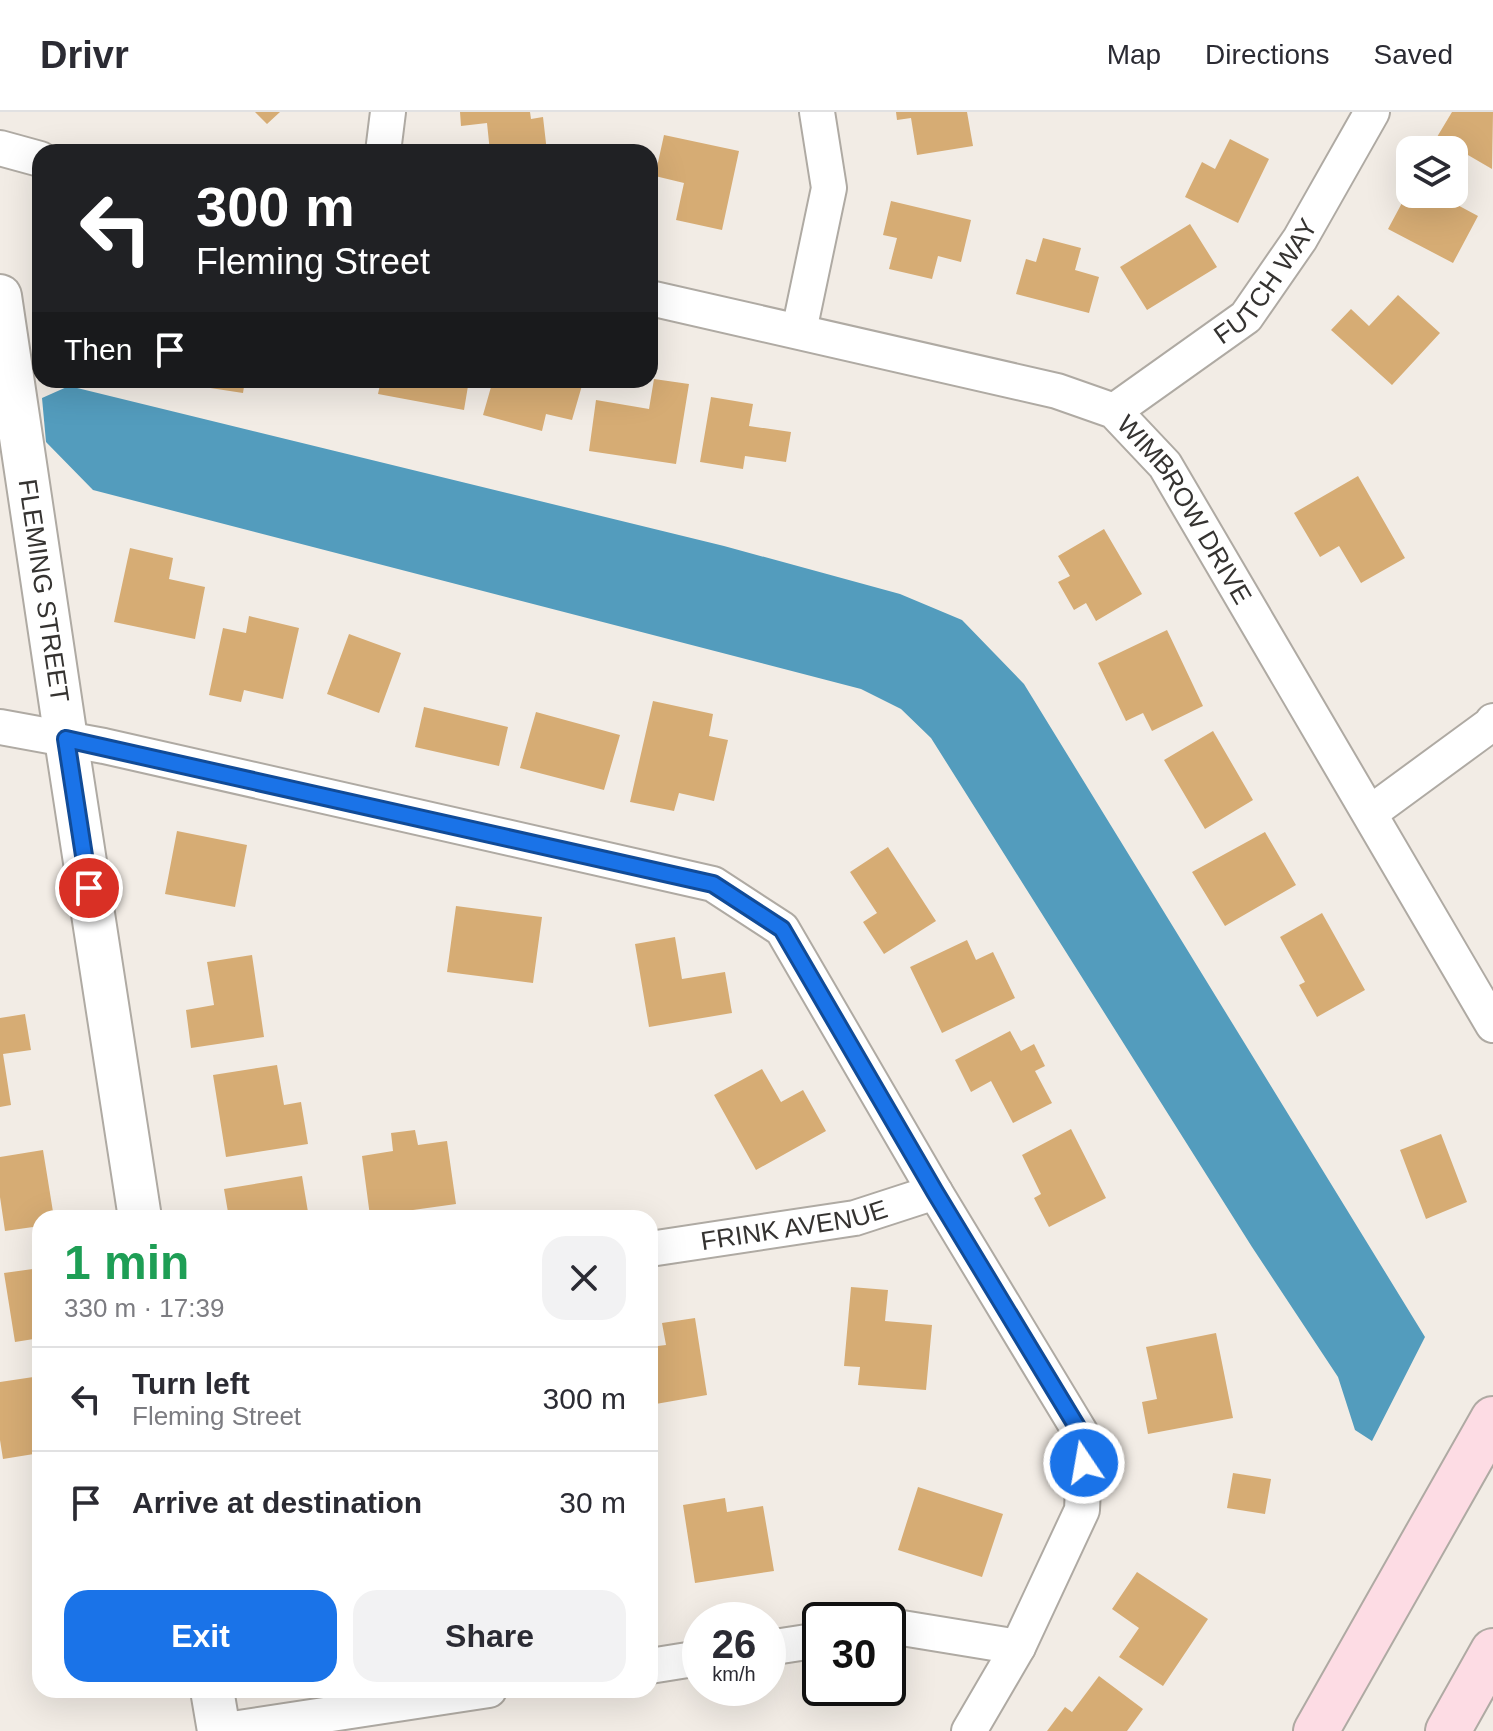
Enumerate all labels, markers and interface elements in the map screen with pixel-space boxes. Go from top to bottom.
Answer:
text: Drivr [40,34,129,76]
text: Map [1107,39,1161,70]
text: Directions [1205,39,1330,70]
text: Saved [1374,39,1453,70]
map controls [1396,136,1468,208]
button: layers [1396,136,1468,208]
text: 300 m [196,175,355,238]
icon: left [64,176,168,280]
street label: FUTCH WAY [1208,213,1323,350]
text: Fleming Street [196,241,430,282]
icon: arrive [148,328,192,372]
text: Then [64,333,132,366]
street label: WIMBROW DRIVE [1111,409,1258,609]
street label: FLEMING STREET [12,477,75,705]
pin [55,854,123,922]
icon: arrive [67,866,111,910]
street label: FRINK AVENUE [699,1194,891,1256]
text: 1 min [64,1236,189,1289]
button: close [542,1236,626,1320]
text: 330 m · 17:39 [64,1293,224,1323]
text: Turn left [132,1367,250,1400]
icon: left [64,1377,108,1421]
text: 300 m [543,1382,626,1415]
text: Fleming Street [132,1401,301,1431]
position arrow [1042,1421,1126,1505]
icon: arrive [64,1481,108,1525]
text: Arrive at destination [132,1486,422,1519]
text: 30 m [559,1486,626,1519]
button: Exit [64,1590,337,1682]
button: Share [353,1590,626,1682]
speed limit sign: 30 [802,1602,906,1706]
text: 26 [712,1622,756,1666]
text: km/h [712,1663,756,1685]

